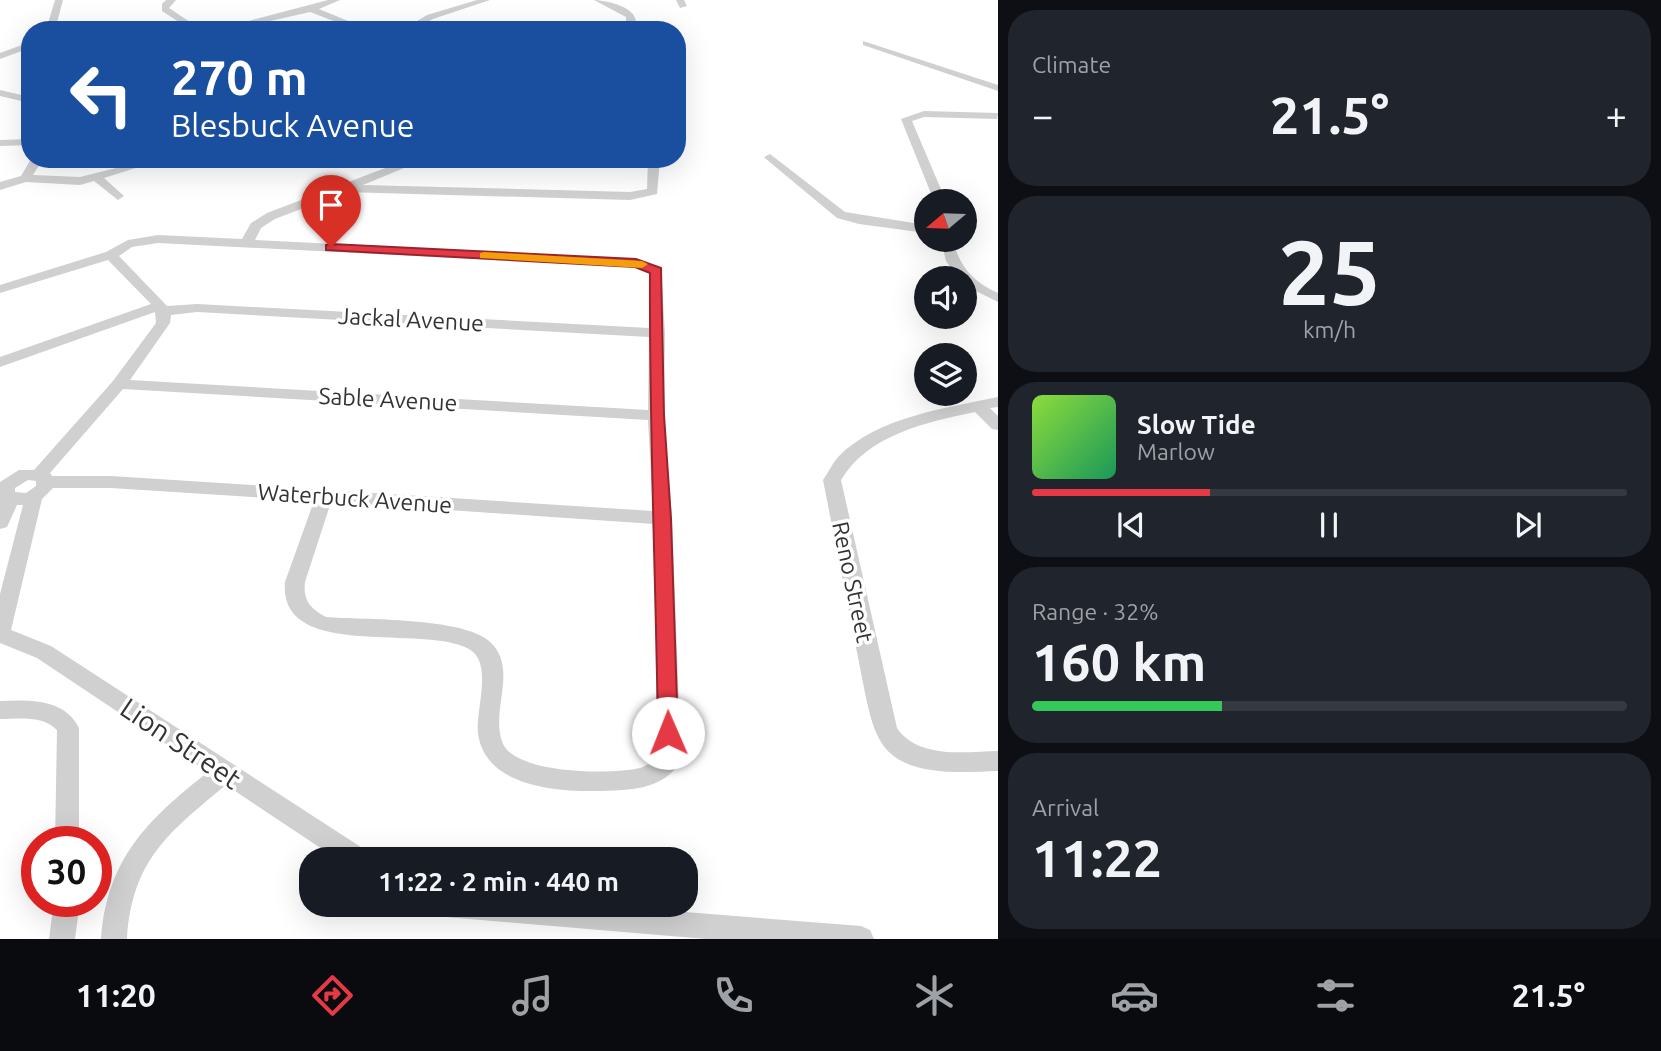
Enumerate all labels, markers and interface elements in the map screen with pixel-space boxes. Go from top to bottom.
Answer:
icon: left [56,49,147,140]
text: 270 m [171,49,308,104]
text: Climate [1032,52,1111,77]
text: 21.5° [1270,86,1389,144]
text: − [1032,94,1053,136]
text: + [1606,94,1627,136]
text: Blesbuck Avenue [171,107,414,143]
pin [301,175,361,247]
icon: arrive [312,186,350,224]
north arrow [914,189,976,252]
map controls [914,189,977,406]
text: 25 [1278,220,1381,322]
button: sound [914,266,977,329]
street label: Jackal Avenue [337,303,485,335]
text: km/h [1303,317,1356,342]
button: layers [914,343,977,406]
street label: Sable Avenue [318,383,458,415]
text: Slow Tide [1137,410,1256,439]
text: Marlow [1137,439,1215,464]
street label: Waterbuck Avenue [257,479,453,517]
icon: previous [1112,506,1150,544]
icon: pause [1310,506,1348,544]
icon: next [1509,506,1547,544]
street label: Reno Street [828,519,878,645]
text: Range · 32% [1032,599,1159,624]
text: 160 km [1032,633,1206,691]
street label: Lion Street [115,692,247,794]
position arrow [631,696,705,770]
text: Arrival [1032,795,1099,820]
speed limit sign: 30 [21,826,112,917]
text: 11:22 [1032,829,1162,887]
text: 11:22 · 2 min · 440 m [378,867,619,896]
icon: directions [308,971,357,1020]
icon: music [508,971,557,1020]
icon: phone [709,971,758,1020]
icon: climate [910,971,959,1020]
icon: car [1110,971,1159,1020]
icon: filters [1311,971,1360,1020]
text: 11:20 [76,977,156,1013]
text: 21.5° [1512,977,1585,1013]

